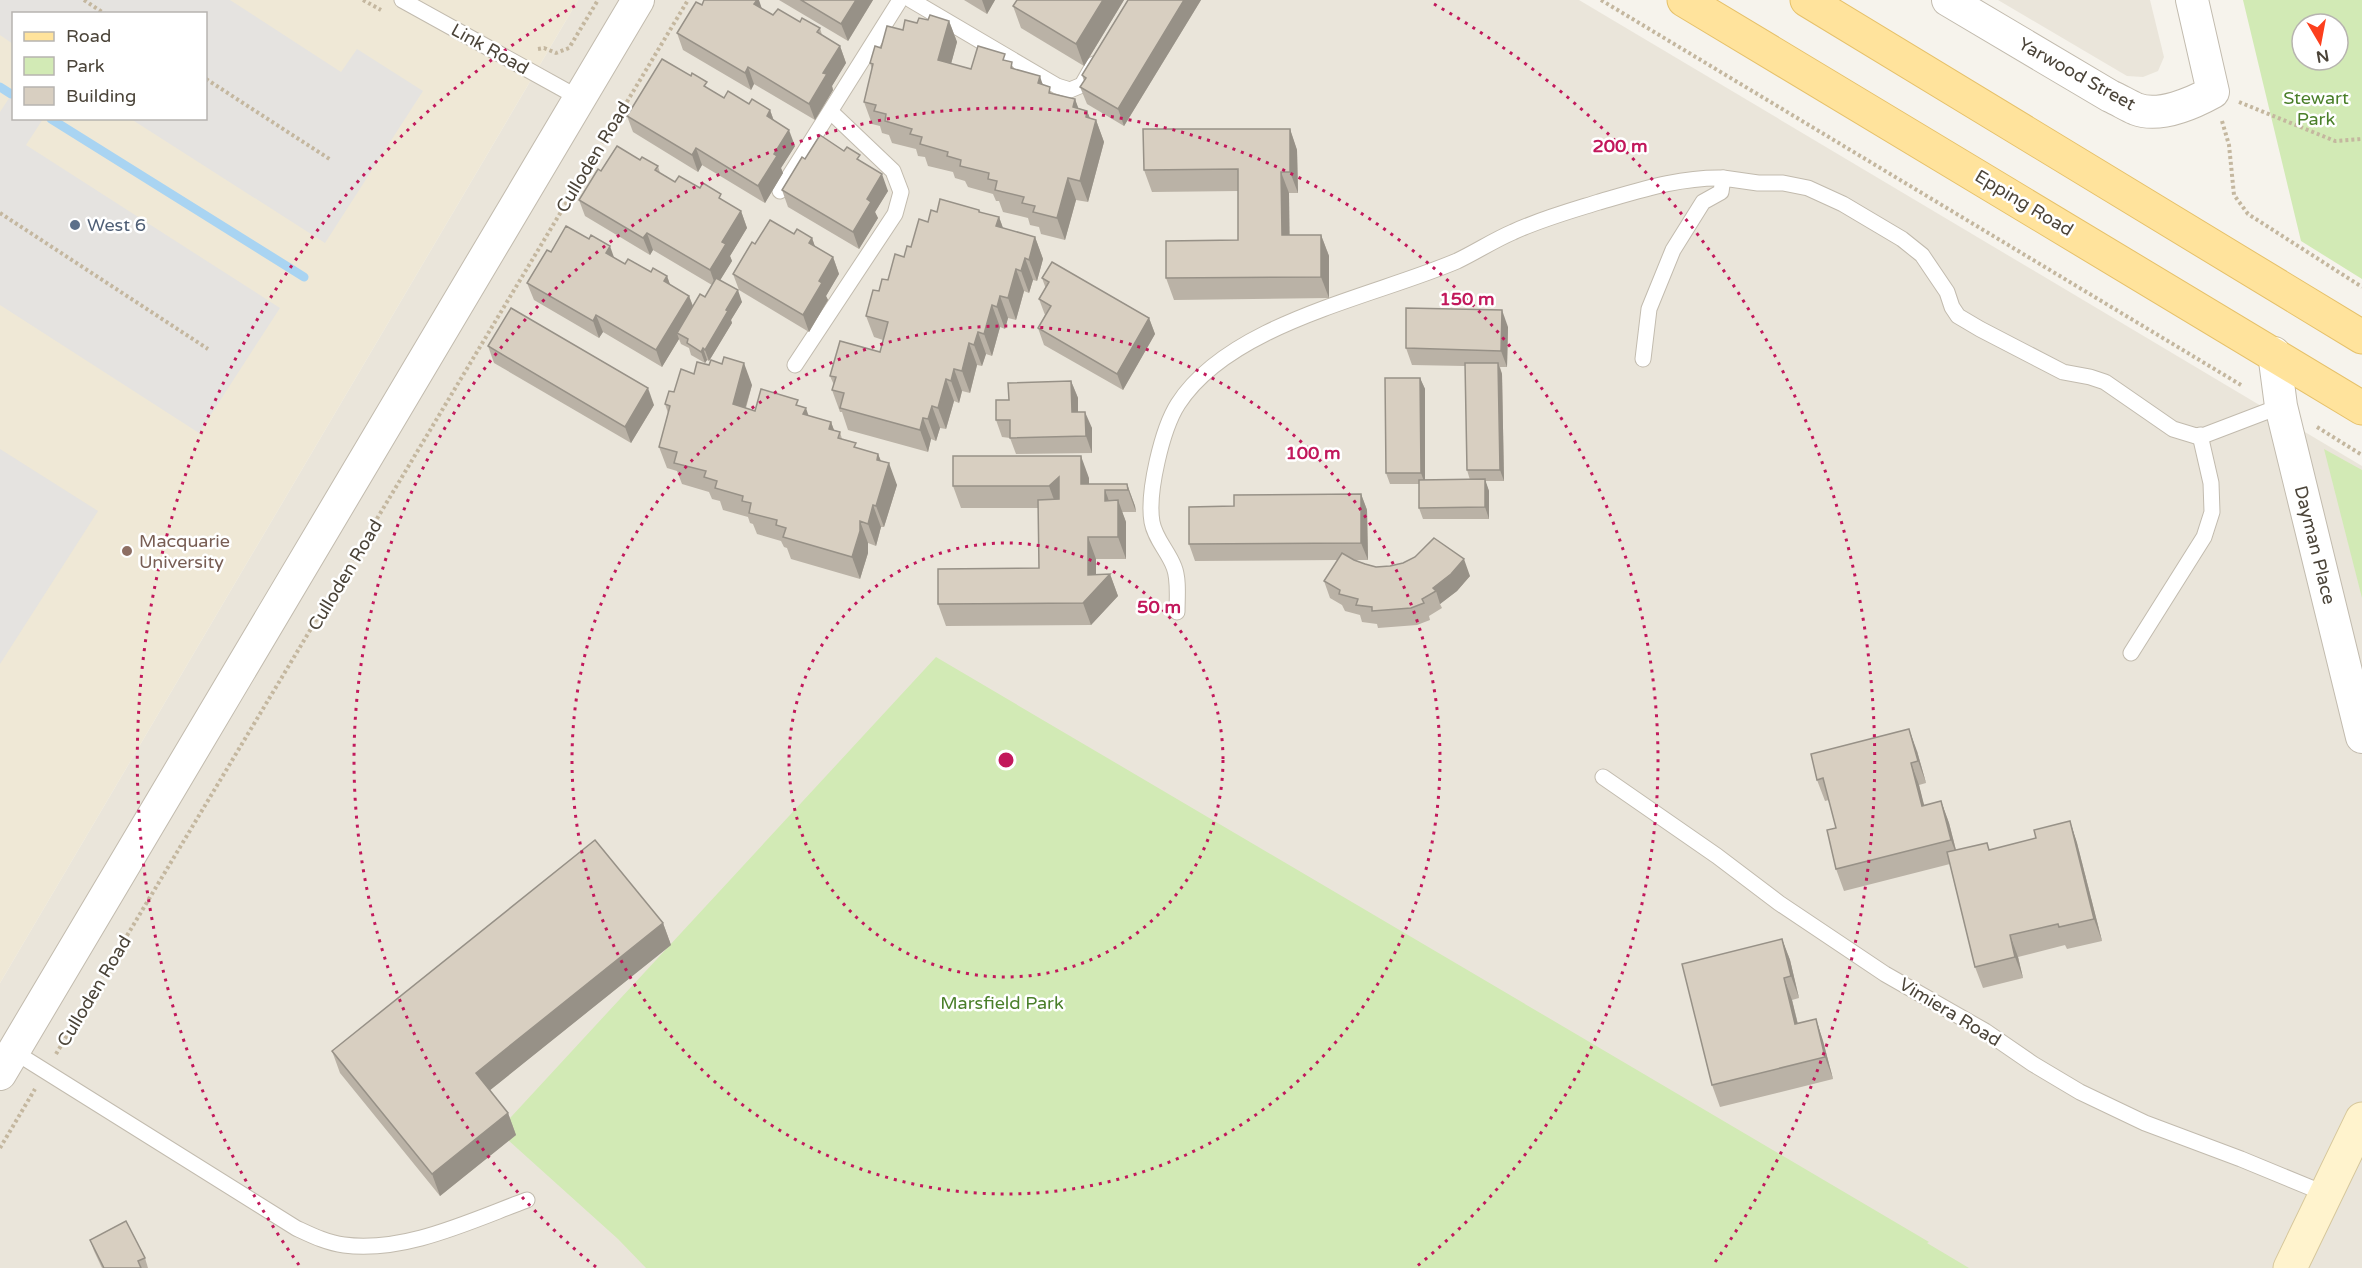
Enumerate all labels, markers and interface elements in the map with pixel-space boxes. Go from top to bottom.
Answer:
legend [12,12,207,120]
north arrow [2290,12,2350,72]
street label: Link Road [447,19,533,79]
text: Road [66,25,111,47]
street label: Yarwood Street [2015,33,2140,115]
text: N [2314,45,2330,67]
text: Park [66,55,105,77]
text: Building [66,85,136,107]
park label: Stewart Park [2283,87,2349,130]
street label: Culloden Road [551,98,635,216]
text: 200 m [1592,135,1648,157]
street label: Epping Road [1971,165,2077,241]
place label: West 6 [87,214,146,236]
marker: West 6 [68,218,82,232]
text: 150 m [1439,288,1495,310]
text: 100 m [1285,442,1341,464]
street label: Dayman Place [2290,483,2340,607]
street label: Culloden Road [303,516,387,634]
place label: Macquarie University [139,530,230,573]
marker: Macquarie University [120,544,134,558]
text: 50 m [1137,596,1181,618]
centre of rings [996,750,1016,770]
street label: Culloden Road [52,932,136,1050]
street label: Vimiera Road [1895,973,2005,1051]
park label: Marsfield Park [940,992,1064,1014]

